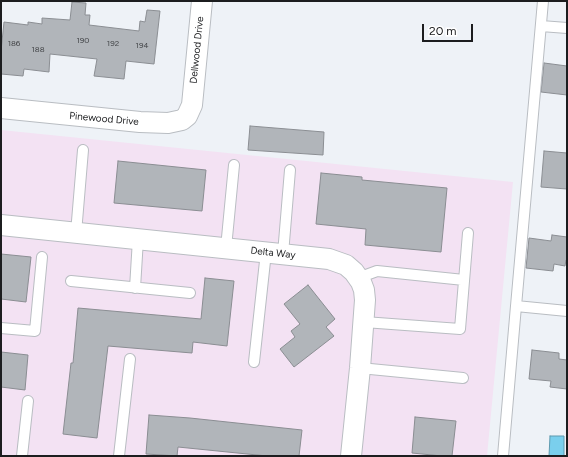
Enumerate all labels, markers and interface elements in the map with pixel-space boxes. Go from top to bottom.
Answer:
street label: Dellwood Drive [188,16,206,84]
scale bar [424,16,475,42]
text: 20 m [429,24,457,38]
house number: 190 [77,36,89,46]
house number: 186 [8,39,20,49]
house number: 192 [107,39,119,49]
house number: 194 [136,41,148,51]
house number: 188 [31,45,45,55]
street label: Pinewood Drive [69,110,139,128]
street label: Delta Way [250,245,296,261]

